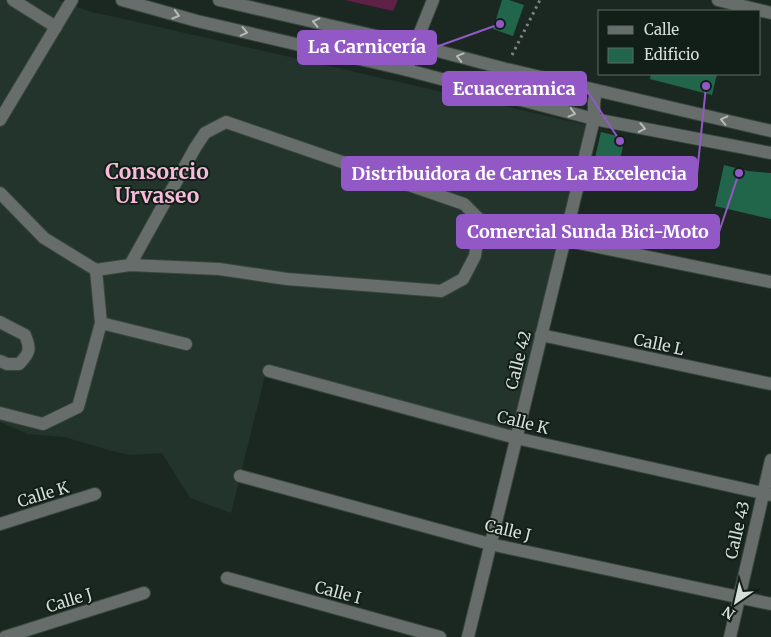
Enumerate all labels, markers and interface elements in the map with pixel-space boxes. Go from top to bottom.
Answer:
one-way arrow [172,10,180,20]
legend [598,10,761,75]
one-way arrow [312,17,321,28]
text: Calle [644,20,679,39]
one-way arrow [240,26,249,37]
callout: La Carnicería [298,31,436,64]
text: La Carnicería [308,35,426,58]
text: Edificio [644,45,700,64]
one-way arrow [457,52,465,62]
callout: Ecuaceramica [443,72,586,105]
text: Ecuaceramica [453,77,575,100]
one-way arrow [568,107,577,118]
one-way arrow [719,115,728,126]
one-way arrow [637,122,646,133]
callout: Distribuidora de Carnes La Excelencia [342,157,697,190]
district label: Consorcio Urvaseo [105,158,209,209]
text: Distribuidora de Carnes La Excelencia [351,162,687,185]
callout: Comercial Sunda Bici-Moto [457,215,719,248]
text: Comercial Sunda Bici-Moto [467,220,709,243]
street label: Calle 42 [501,329,535,391]
street label: Calle L [632,329,686,359]
street label: Calle K [495,406,552,438]
street label: Calle K [15,477,72,511]
street label: Calle 43 [721,499,753,561]
street label: Calle J [483,515,533,545]
street label: Calle I [313,576,363,608]
north arrow [711,577,761,627]
street label: Calle J [43,584,95,616]
text: N [719,602,738,623]

